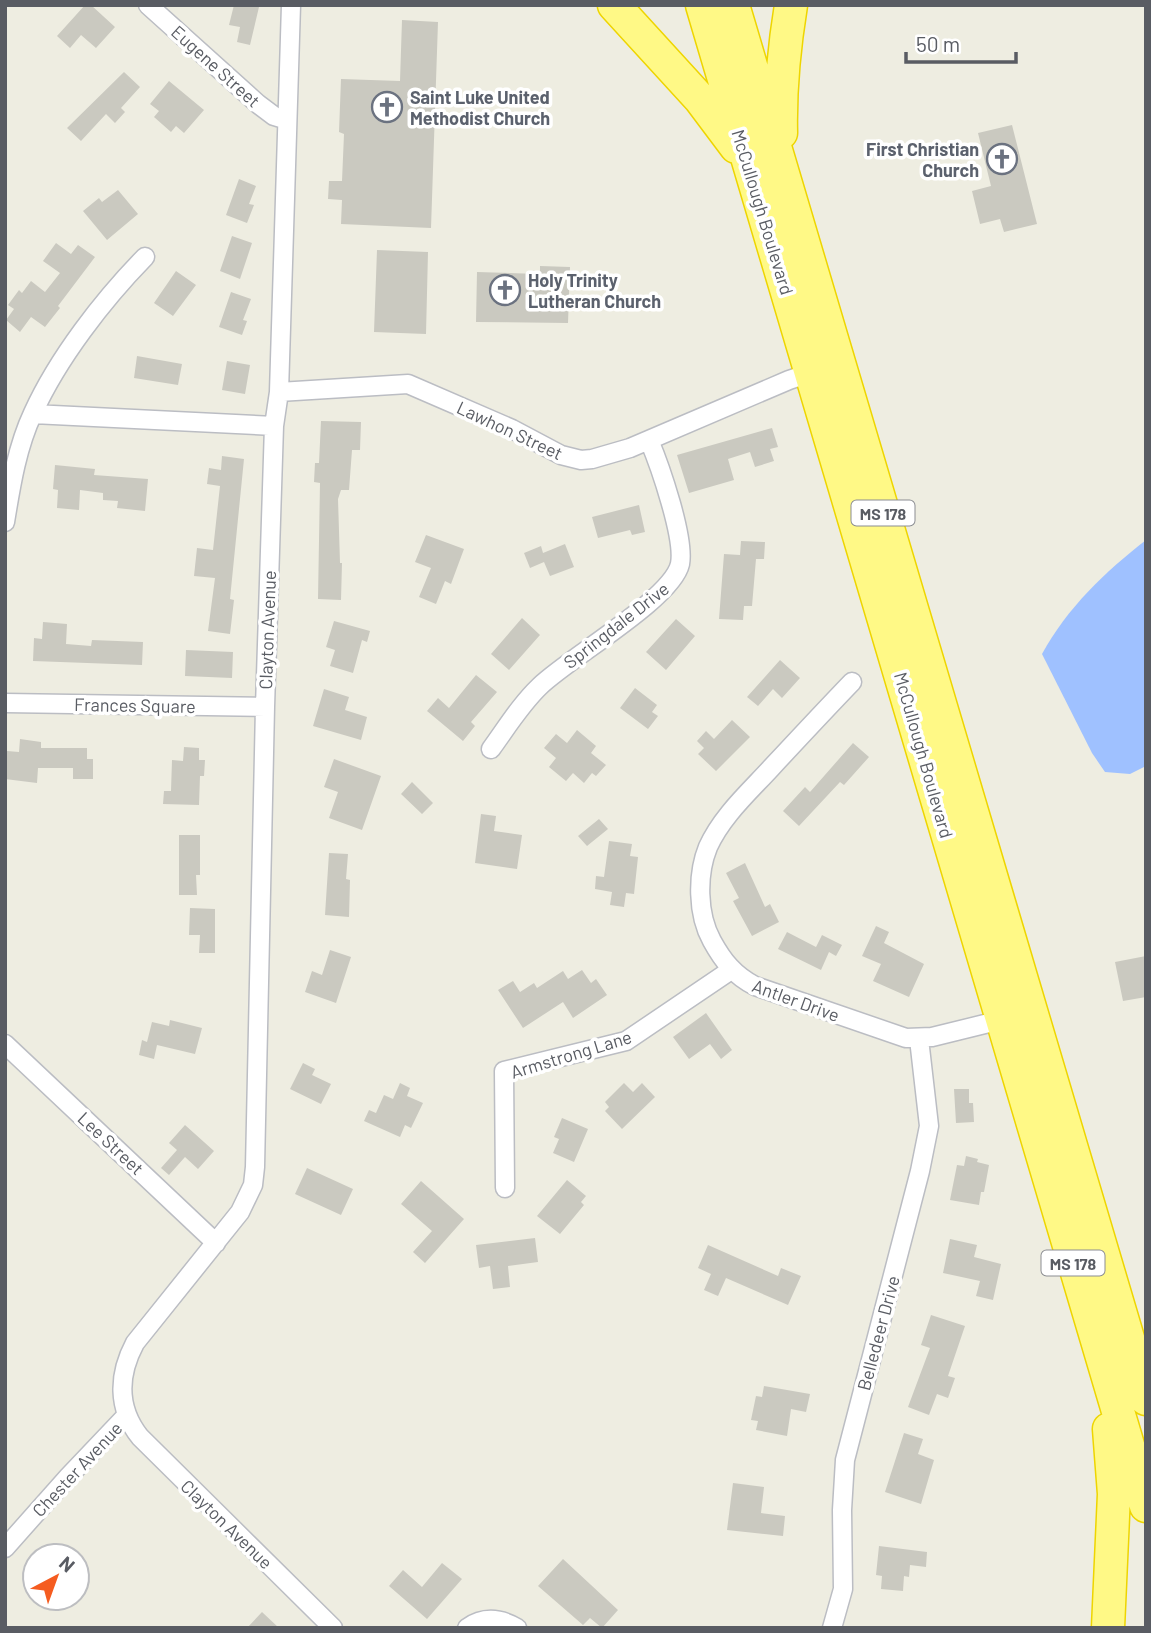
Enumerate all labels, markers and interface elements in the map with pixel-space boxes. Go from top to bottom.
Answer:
street label: Eugene Street [167,20,265,112]
scale bar [906,21,1016,65]
text: 50 m [916,31,960,56]
place label: Saint Luke United Methodist Church [410,86,550,129]
church icon: Saint Luke United Methodist Church [370,90,404,124]
street label: McCullough Boulevard [727,127,799,297]
place label: First Christian Church [866,138,979,181]
church icon: First Christian Church [985,142,1019,176]
place label: Holy Trinity Lutheran Church [528,269,661,312]
church icon: Holy Trinity Lutheran Church [488,273,522,307]
street label: Lawhon Street [454,396,566,464]
road number: MS 178 [852,500,914,526]
street label: Clayton Avenue [254,570,280,690]
street label: Springdale Drive [559,577,673,673]
street label: McCullough Boulevard [890,670,958,840]
street label: Frances Square [74,693,196,717]
street label: Antler Drive [749,974,843,1026]
street label: Armstrong Lane [508,1025,634,1083]
street label: Lee Street [73,1107,149,1179]
road number: MS 178 [1042,1250,1104,1275]
street label: Belledeer Drive [852,1273,904,1393]
street label: Chester Avenue [27,1417,127,1521]
street label: Clayton Avenue [177,1475,277,1573]
north arrow [21,1542,91,1612]
text: N [55,1551,80,1577]

